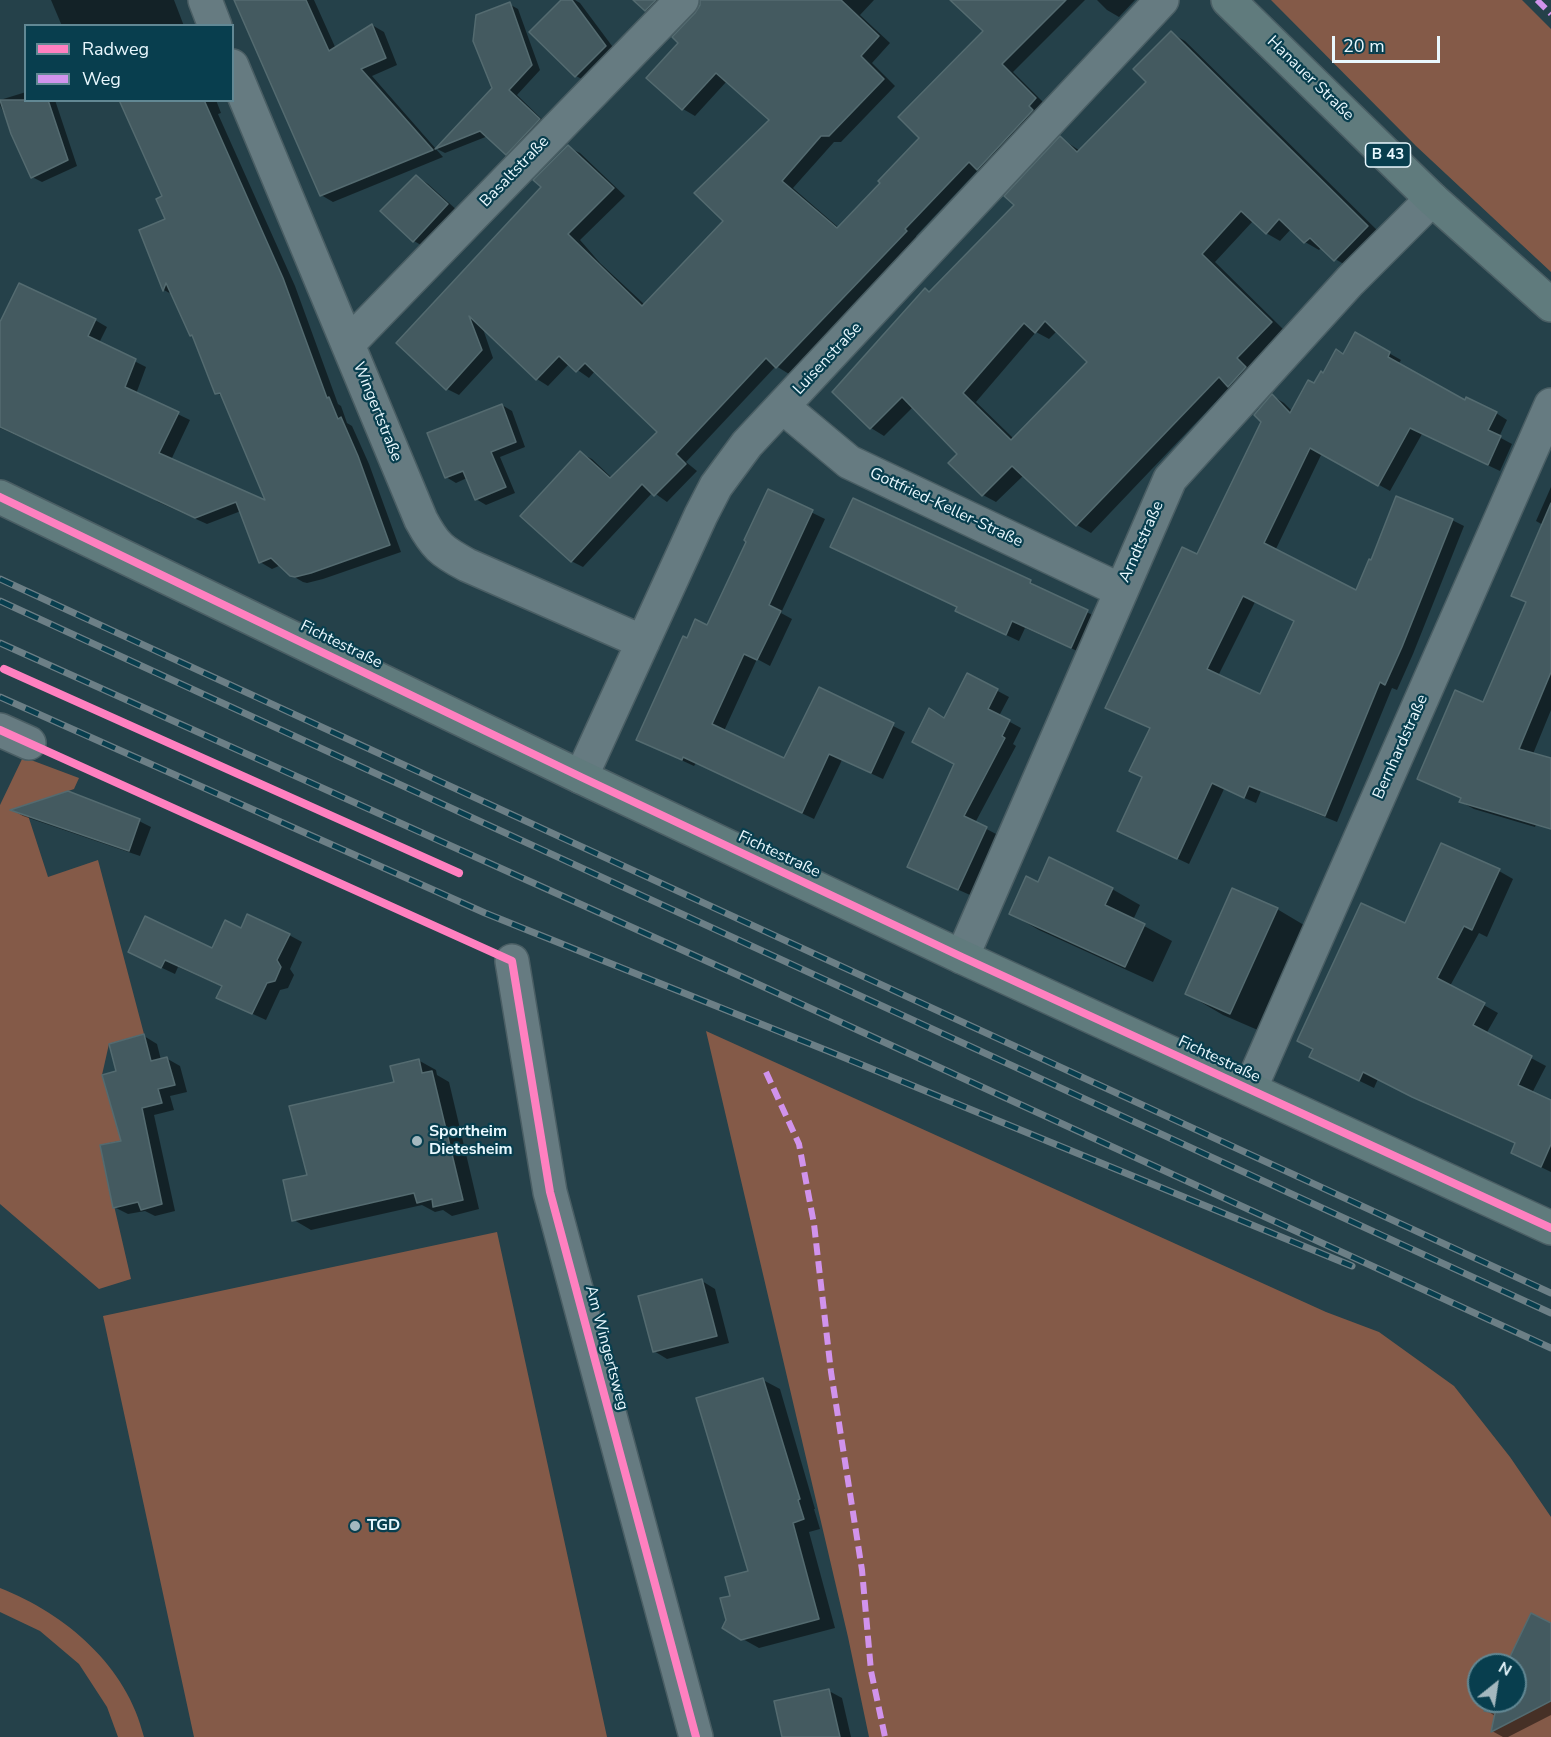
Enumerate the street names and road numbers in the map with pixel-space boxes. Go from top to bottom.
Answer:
street label: Hanauer Straße [1263,33,1357,125]
street label: Basaltstraße [476,132,554,212]
road number: B 43 [1366,143,1410,167]
street label: Luisenstraße [790,319,866,399]
street label: Wingertstraße [348,359,406,465]
street label: Gottfried-Keller-Straße [866,464,1026,552]
street label: Arndtstraße [1116,498,1168,586]
street label: Fichtestraße [297,617,385,673]
street label: Bernhardstraße [1369,692,1433,802]
street label: Fichtestraße [735,828,823,882]
street label: Fichtestraße [1175,1033,1263,1087]
street label: Am Wingertsweg [580,1284,632,1412]

